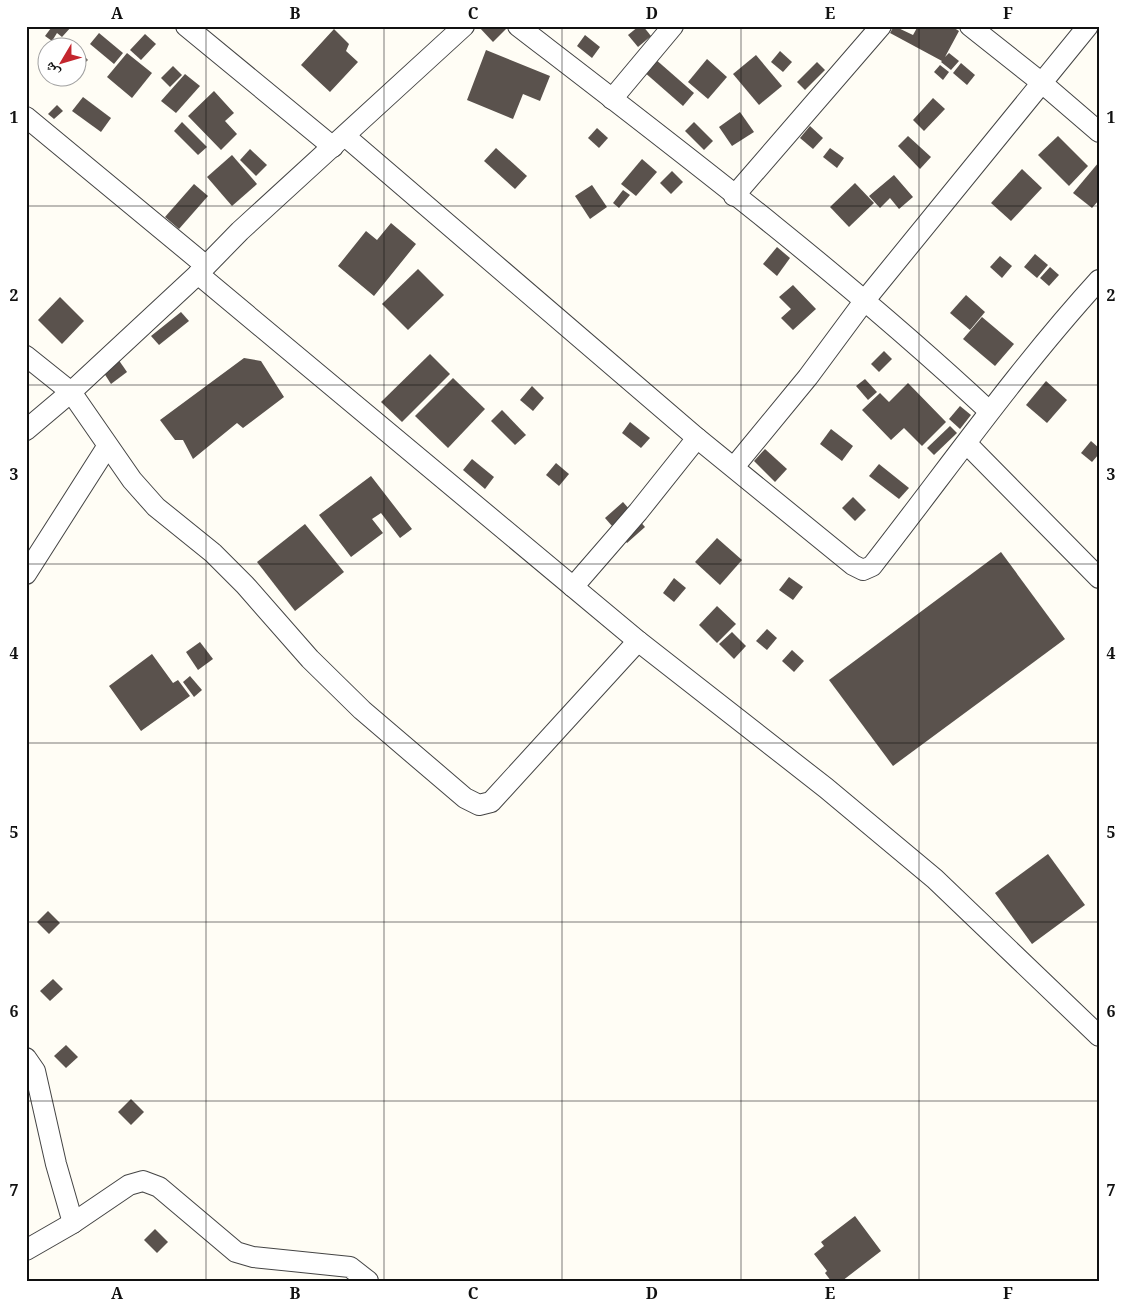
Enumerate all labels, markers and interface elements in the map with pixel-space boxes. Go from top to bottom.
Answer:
text: A [111,2,124,29]
text: B [289,2,301,29]
text: C [468,2,479,29]
text: D [646,2,658,29]
text: E [825,2,835,29]
text: F [1003,2,1013,29]
north arrow [38,38,88,88]
text: ش [39,55,67,82]
text: 1 [10,106,19,133]
text: 1 [1107,106,1116,133]
text: 2 [10,284,19,311]
text: 2 [1107,284,1116,311]
text: 3 [10,463,19,490]
text: 3 [1107,463,1116,490]
text: 4 [10,642,19,669]
text: 4 [1107,642,1116,669]
text: 5 [10,821,19,848]
text: 5 [1107,821,1116,848]
text: 6 [10,1000,19,1027]
text: 6 [1107,1000,1116,1027]
text: 7 [10,1179,19,1206]
text: 7 [1107,1179,1116,1206]
text: A [111,1282,124,1307]
text: B [289,1282,301,1307]
text: C [468,1282,479,1307]
text: D [646,1282,658,1307]
text: E [825,1282,835,1307]
text: F [1003,1282,1013,1307]

